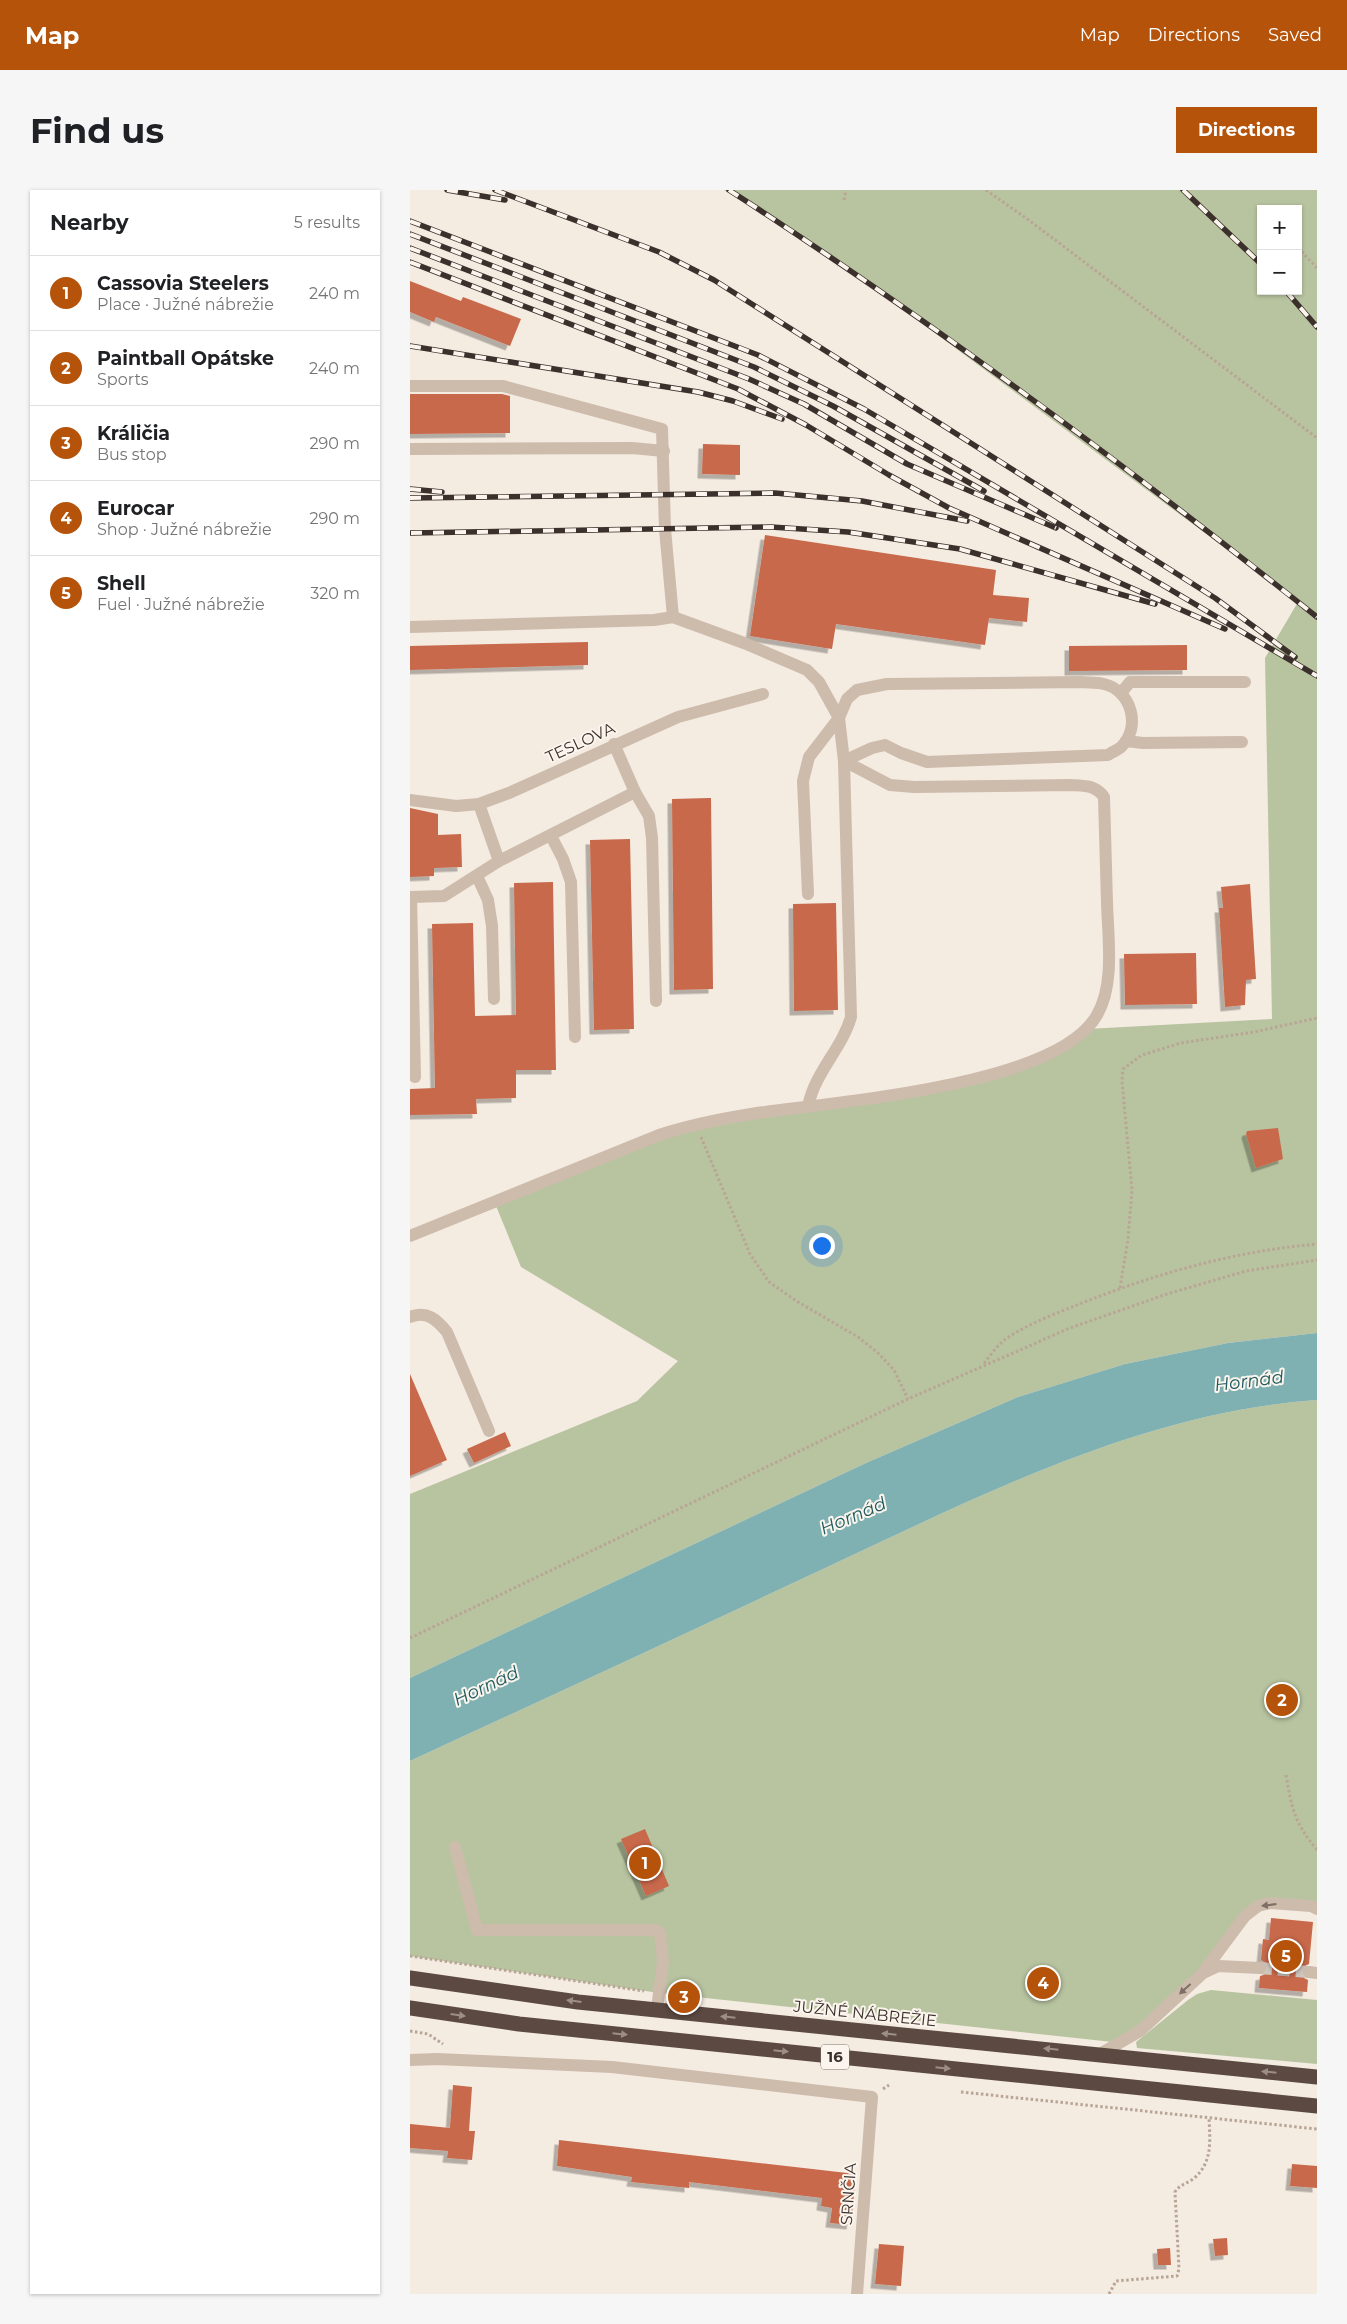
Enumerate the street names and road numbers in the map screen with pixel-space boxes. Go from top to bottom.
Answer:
street label: TESLOVA [543,718,618,767]
street label: JUŽNÉ NÁBREŽIE [791,1996,937,2030]
road number: 16 [821,2044,849,2070]
street label: SRNČIA [837,2162,860,2226]

